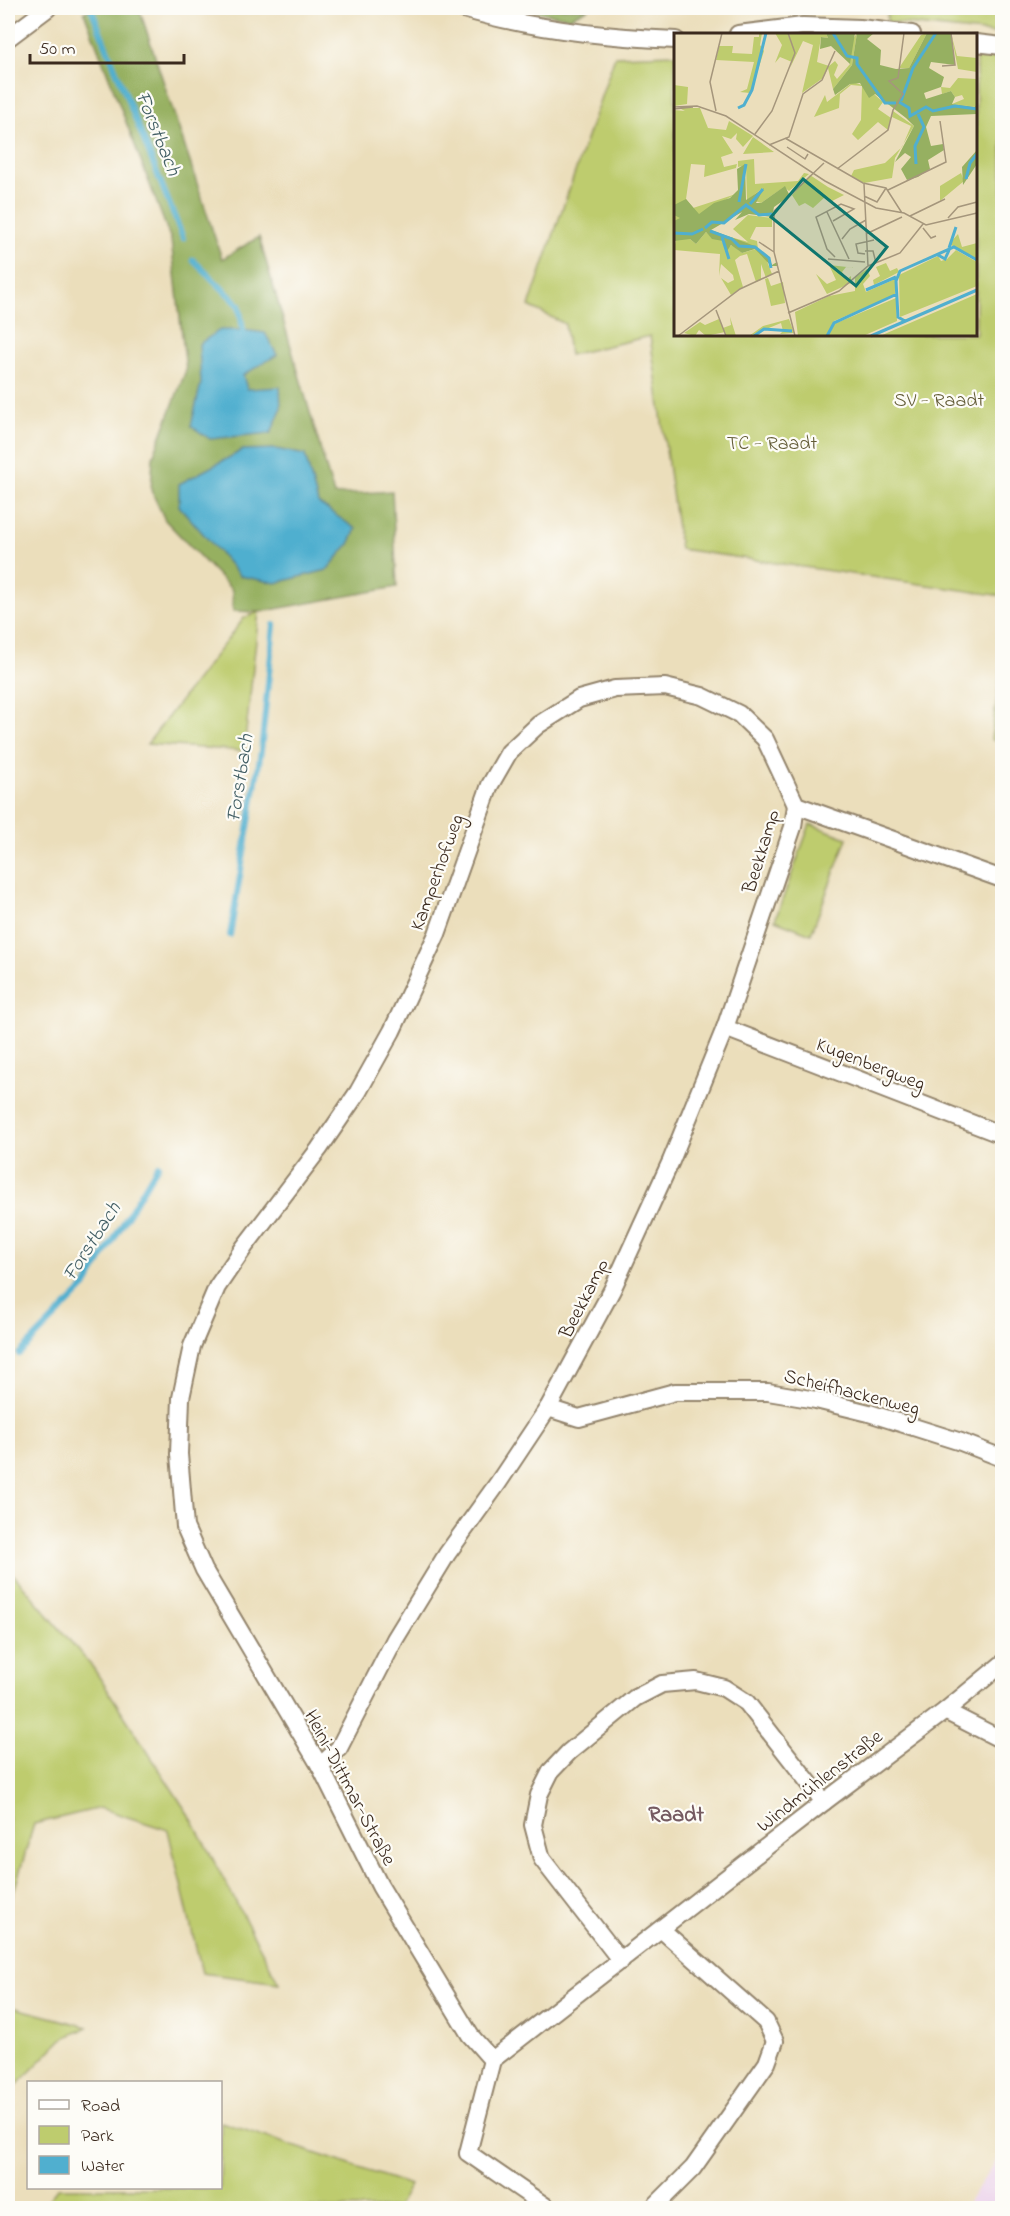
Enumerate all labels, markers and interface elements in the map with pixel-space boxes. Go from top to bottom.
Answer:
scale bar [30,27,184,65]
inset map [674,33,977,336]
text: 50 m [39,37,76,63]
water label: Forstbach [127,87,188,181]
park label: SV - Raadt [894,387,984,416]
park label: TC - Raadt [727,430,818,459]
water label: Forstbach [219,731,263,824]
street label: Beekkamp [736,806,789,898]
street label: Kamperhofweg [404,810,474,936]
street label: Kugenbergweg [811,1031,929,1100]
water label: Forstbach [56,1196,130,1287]
street label: Beekkamp [552,1254,618,1345]
street label: Scheifhackenweg [780,1363,922,1425]
street label: Heini-Dittmar-Straße [295,1705,402,1871]
street label: Windmühlenstraße [751,1723,890,1841]
district label: Raadt [648,1800,704,1832]
legend [27,2081,222,2189]
text: Road [81,2094,120,2120]
text: Park [81,2124,114,2150]
text: Water [81,2154,125,2180]

